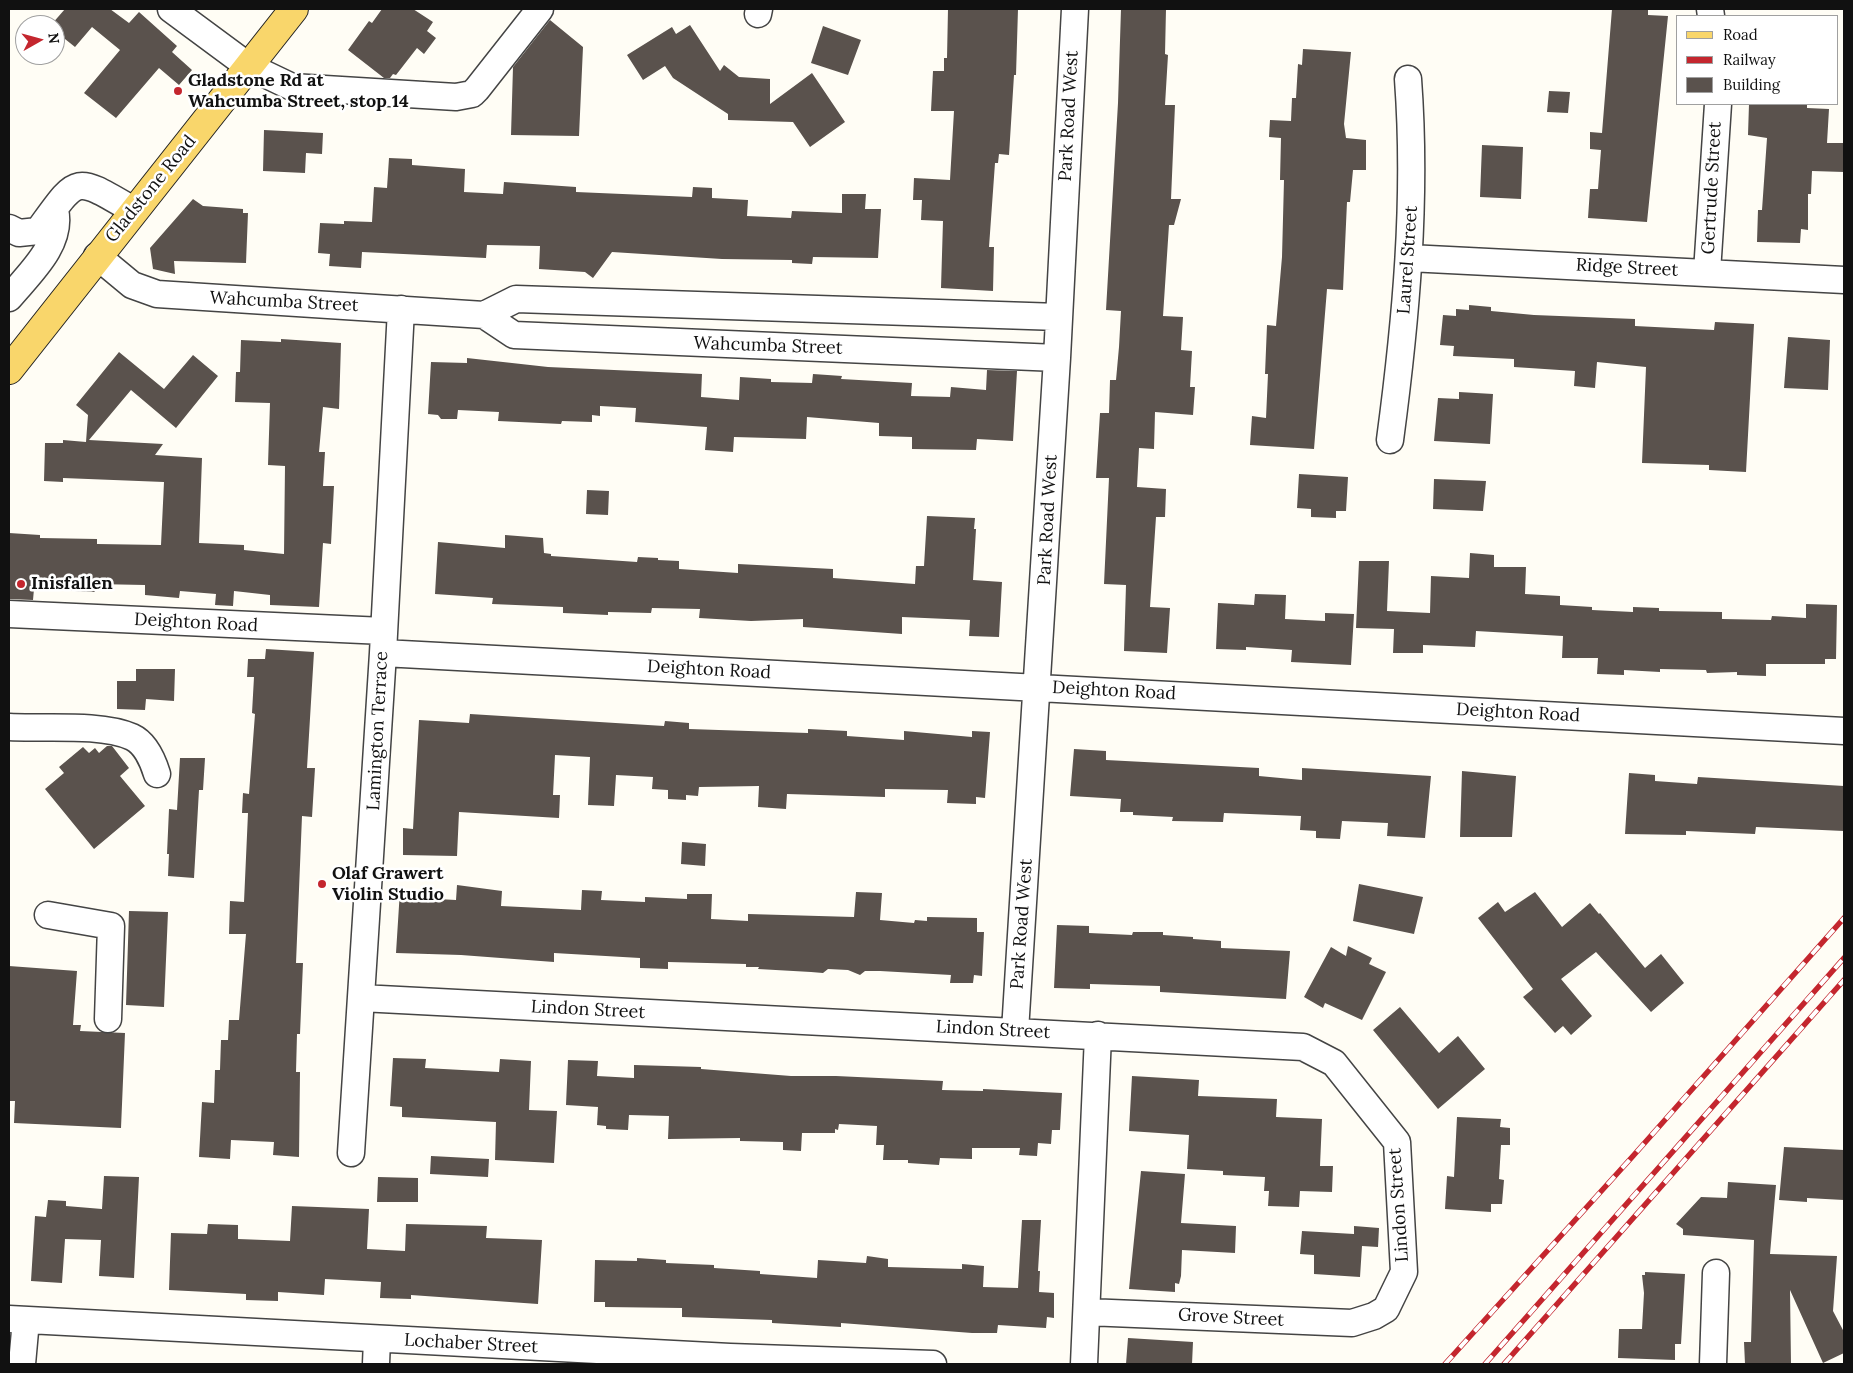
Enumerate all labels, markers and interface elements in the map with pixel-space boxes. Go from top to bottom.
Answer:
north arrow [15,15,65,65]
legend [1676,15,1838,105]
text: Road [1723,25,1758,44]
text: N [44,32,63,45]
street label: Park Road West [1055,50,1083,182]
text: Railway [1723,50,1776,69]
place label: Gladstone Rd at Wahcumba Street, stop 14 [188,70,409,112]
text: Building [1723,75,1780,94]
marker: Gladstone Rd at Wahcumba Street, stop 14 [172,85,184,97]
street label: Gertrude Street [1698,121,1726,255]
street label: Gladstone Road [101,131,201,247]
street label: Laurel Street [1393,205,1423,315]
street label: Ridge Street [1575,255,1679,281]
street label: Wahcumba Street [209,287,359,317]
street label: Wahcumba Street [693,333,843,359]
street label: Park Road West [1034,454,1062,586]
place label: Inisfallen [31,573,113,595]
marker: Inisfallen [15,578,27,590]
street label: Deighton Road [133,609,259,637]
street label: Lamington Terrace [363,651,393,811]
street label: Deighton Road [646,656,772,684]
street label: Deighton Road [1051,677,1177,705]
street label: Deighton Road [1455,699,1581,727]
street label: Park Road West [1007,858,1037,990]
place label: Olaf Grawert Violin Studio [332,863,444,906]
marker: Olaf Grawert Violin Studio [316,878,328,890]
street label: Lindon Street [530,996,646,1024]
street label: Lindon Street [935,1016,1051,1044]
street label: Lindon Street [1384,1147,1414,1263]
street label: Grove Street [1177,1304,1285,1332]
street label: Lochaber Street [403,1330,539,1358]

